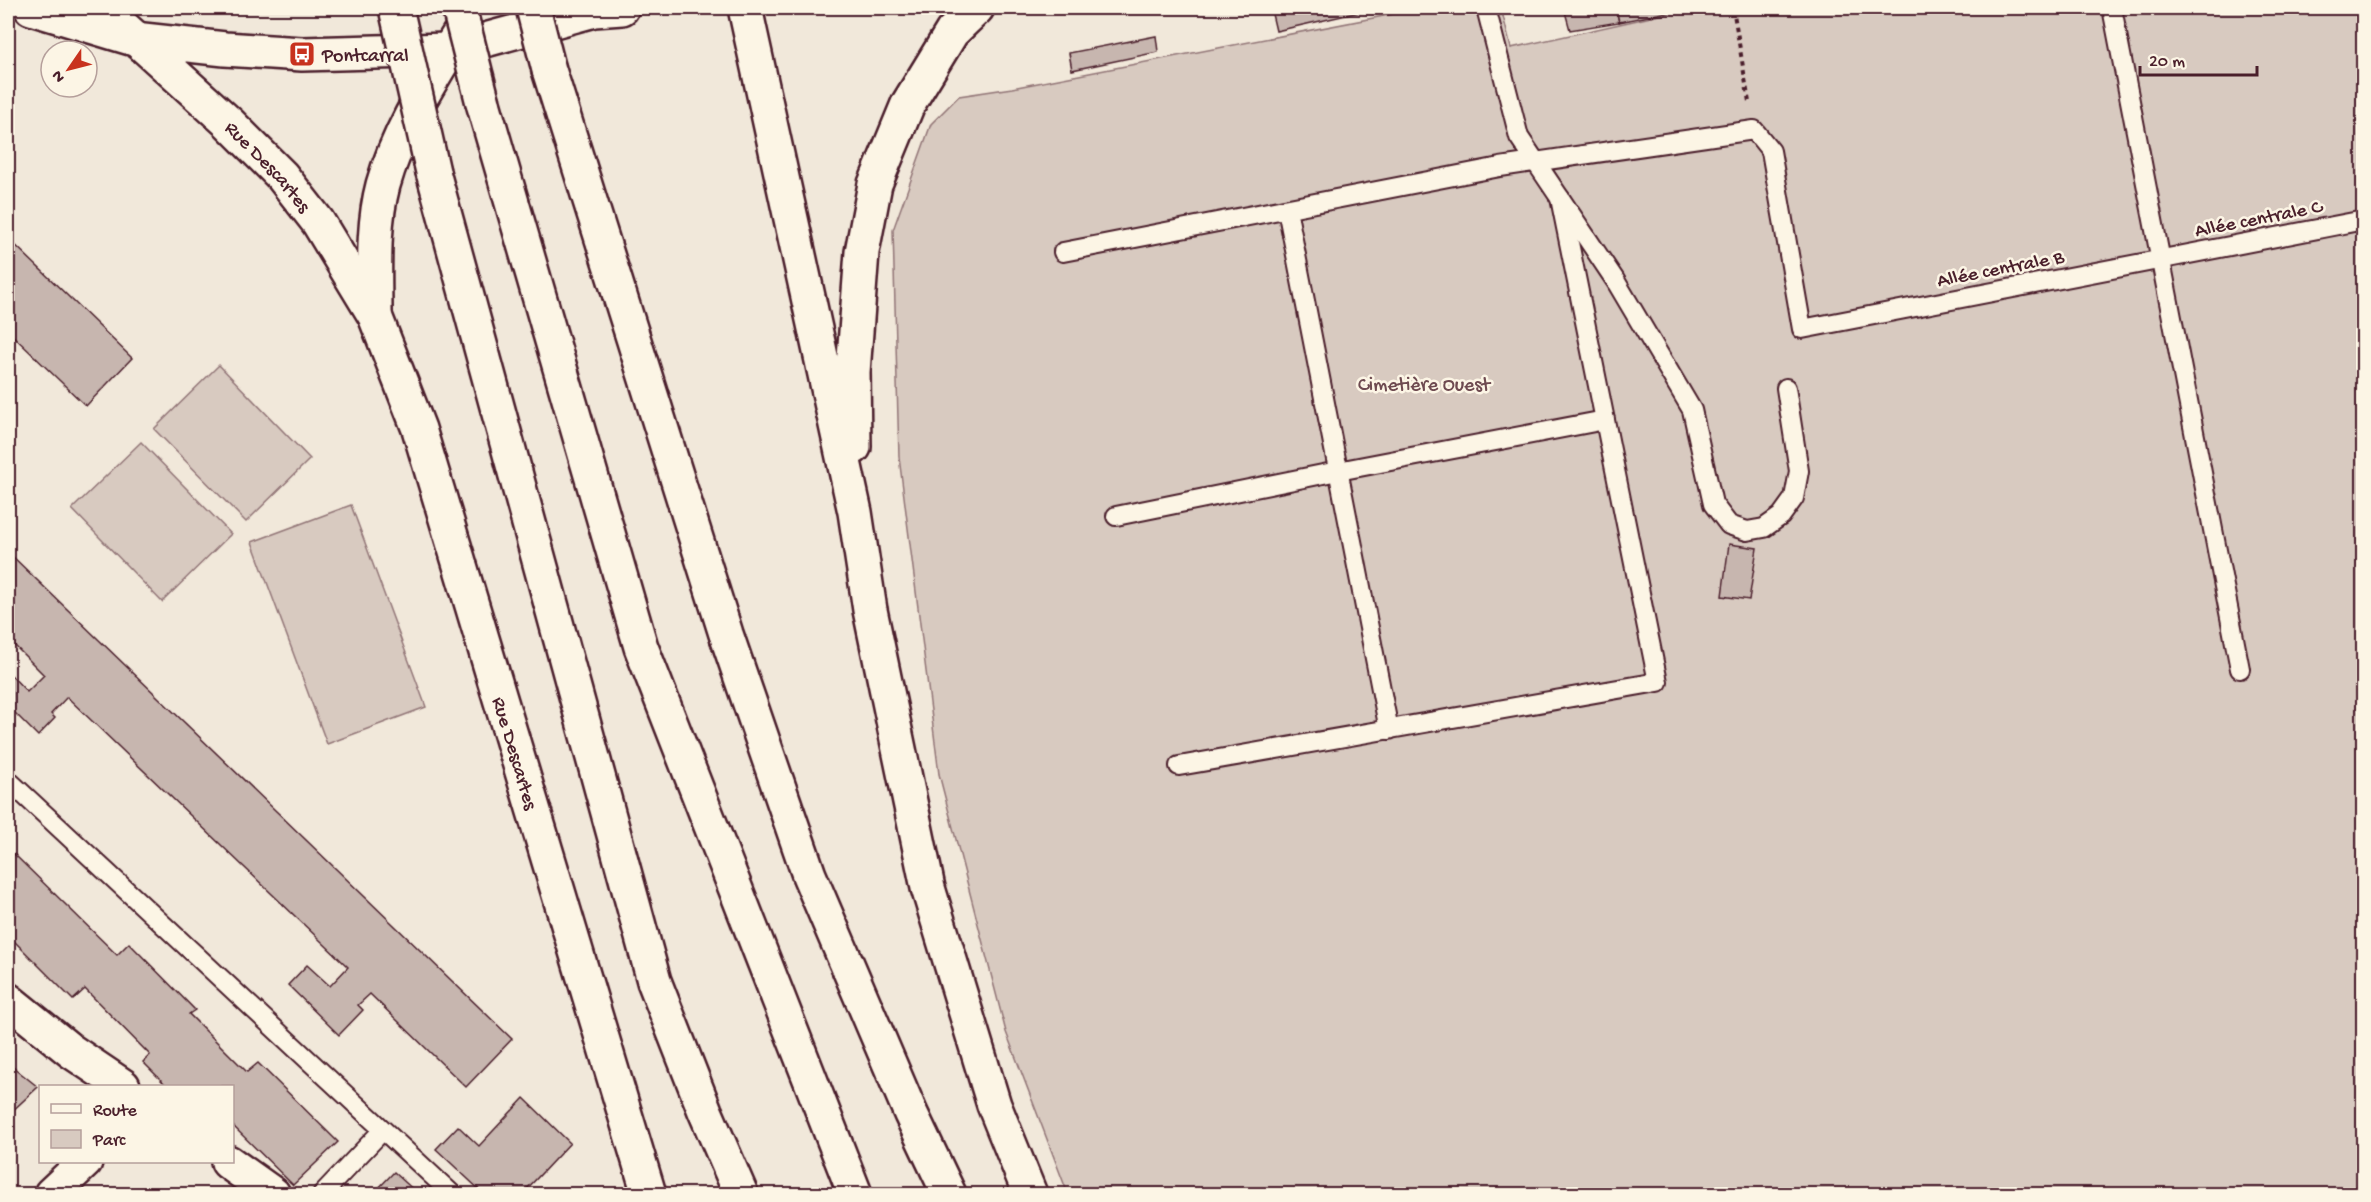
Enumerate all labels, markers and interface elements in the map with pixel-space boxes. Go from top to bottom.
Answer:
north arrow [39,39,99,99]
bus stop icon: Pontcarral [287,39,317,69]
scale bar [2140,39,2257,77]
place label: Pontcarral [321,46,409,69]
text: 20 m [2149,52,2185,73]
text: N [48,65,70,85]
street label: Rue Descartes [219,118,315,219]
street label: Allée centrale C [2193,197,2325,244]
street label: Allée centrale B [1935,247,2067,294]
park label: Cimetière Ouest [1358,375,1492,398]
street label: Rue Descartes [485,695,541,814]
legend [39,1085,234,1163]
text: Route [93,1101,138,1122]
text: Parc [92,1131,126,1152]

